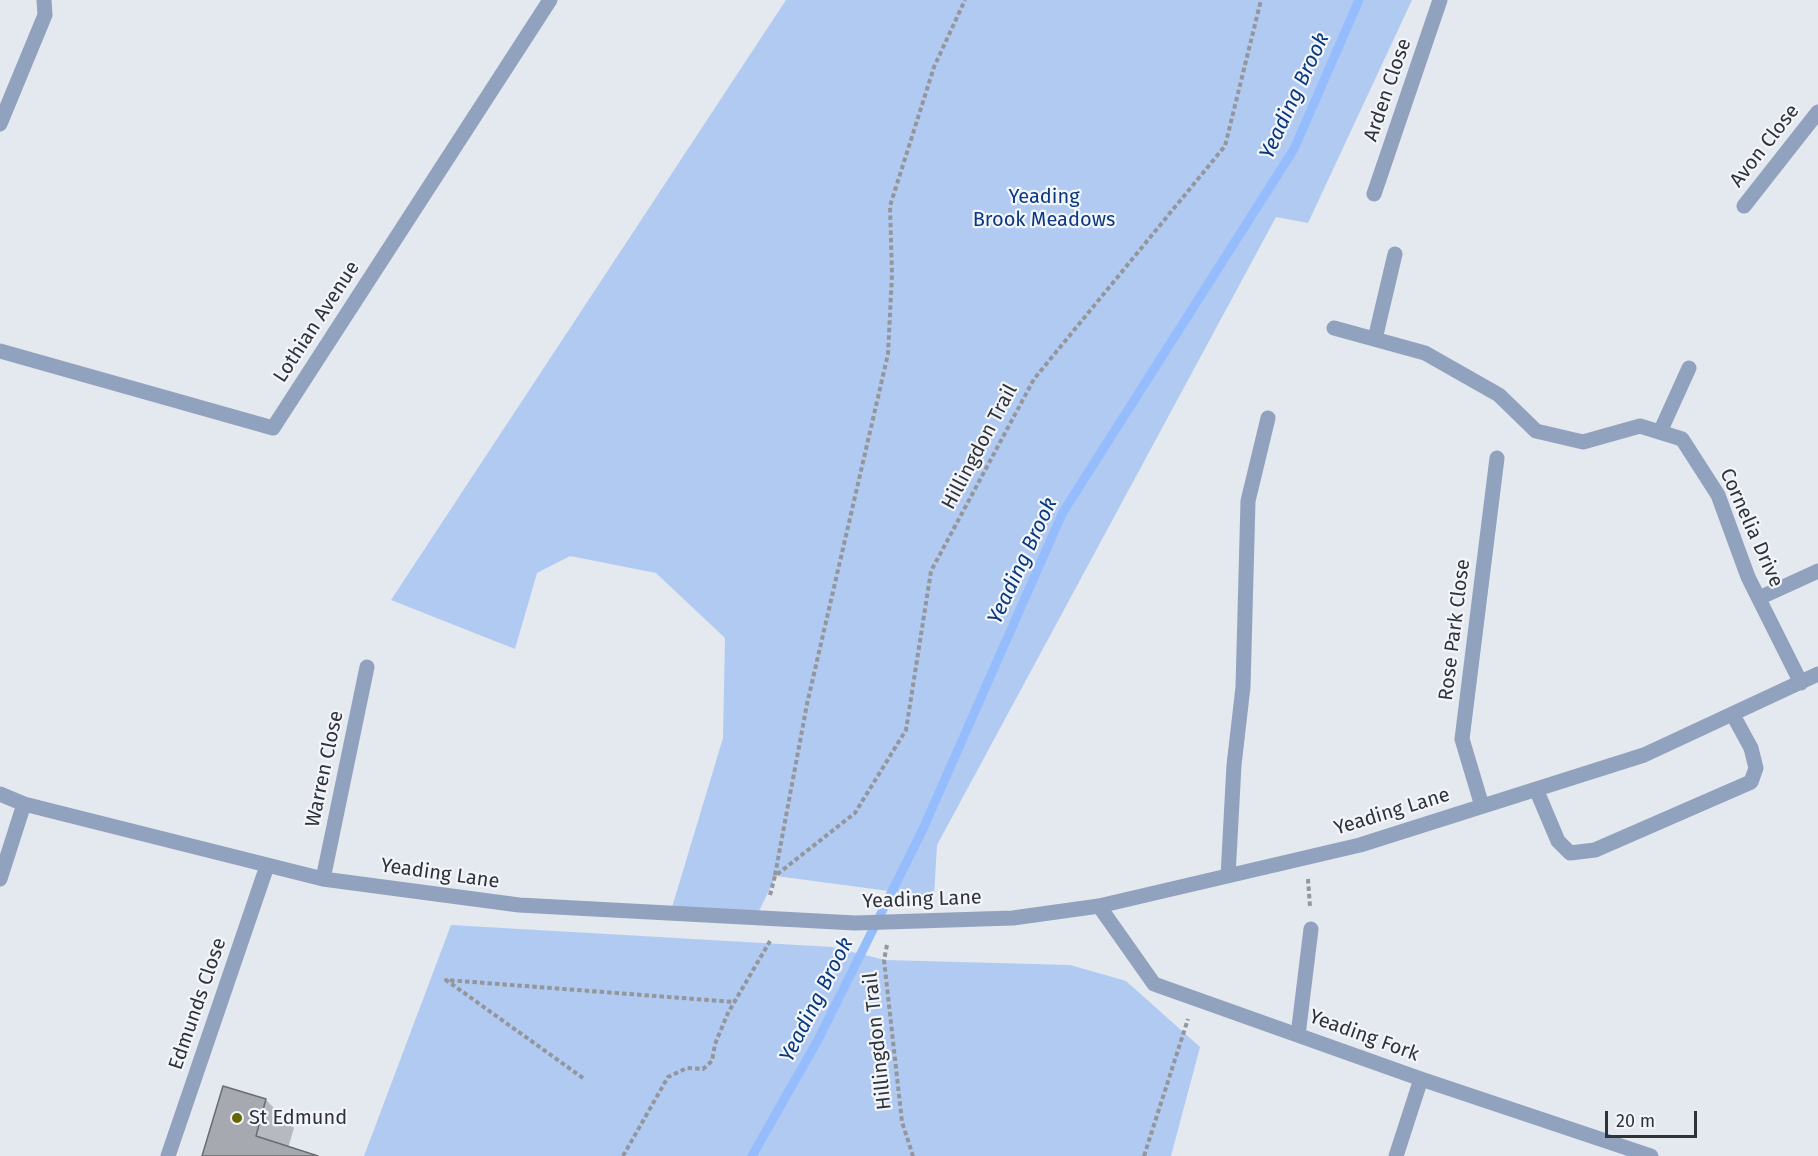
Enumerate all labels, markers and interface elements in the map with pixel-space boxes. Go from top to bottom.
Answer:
water label: Yeading Brook [1255,29,1335,163]
street label: Arden Close [1359,35,1417,145]
street label: Avon Close [1725,100,1805,192]
park label: Yeading Brook Meadows [973,185,1115,232]
street label: Lothian Avenue [269,257,365,387]
street label: Hillingdon Trail [937,380,1023,514]
street label: Cornelia Drive [1714,465,1788,591]
water label: Yeading Brook [983,494,1063,628]
street label: Rose Park Close [1434,558,1476,702]
street label: Warren Close [301,709,349,829]
street label: Yeading Lane [1331,783,1453,841]
street label: Yeading Lane [379,854,501,894]
street label: Yeading Lane [862,886,982,914]
water label: Yeading Brook [775,933,859,1067]
street label: Edmunds Close [164,935,232,1073]
street label: Hillingdon Trail [859,971,897,1111]
street label: Yeading Fork [1306,1005,1422,1067]
scale bar [1608,1099,1700,1137]
place label: St Edmund [249,1106,347,1130]
text: 20 m [1616,1110,1655,1132]
marker: St Edmund [230,1111,244,1125]

